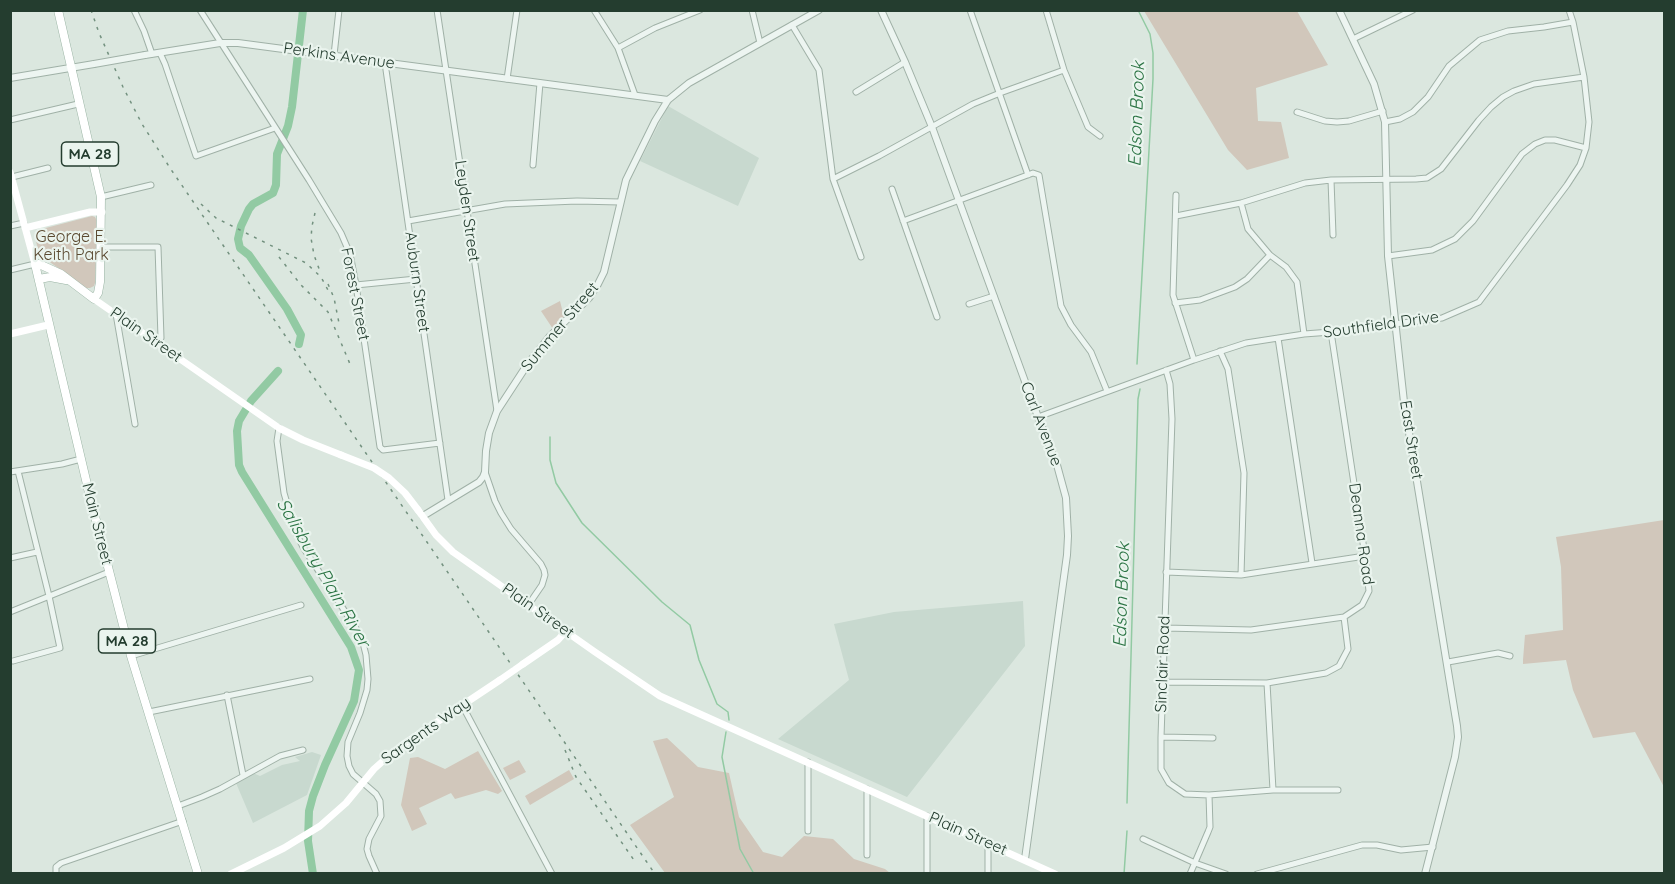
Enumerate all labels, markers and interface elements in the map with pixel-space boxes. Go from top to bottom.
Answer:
street label: Perkins Avenue [282,39,396,73]
water label: Edson Brook [1124,61,1150,167]
road number: MA 28 [62,142,118,166]
street label: Leyden Street [450,159,484,263]
park label: George E. Keith Park [33,227,109,265]
street label: Auburn Street [400,230,434,334]
street label: Forest Street [337,246,373,342]
street label: Summer Street [517,278,603,376]
street label: Plain Street [106,303,186,367]
street label: Southfield Drive [1322,307,1440,343]
street label: Carl Avenue [1016,379,1066,469]
street label: East Street [1395,399,1427,481]
street label: Main Street [78,481,116,567]
street label: Deanna Road [1344,482,1378,586]
water label: Salisbury Plain River [272,495,374,651]
water label: Edson Brook [1109,542,1135,648]
street label: Plain Street [498,579,578,643]
street label: Sinclair Road [1152,615,1174,713]
road number: MA 28 [98,629,156,653]
street label: Sargents Way [378,693,474,769]
street label: Plain Street [926,808,1010,860]

